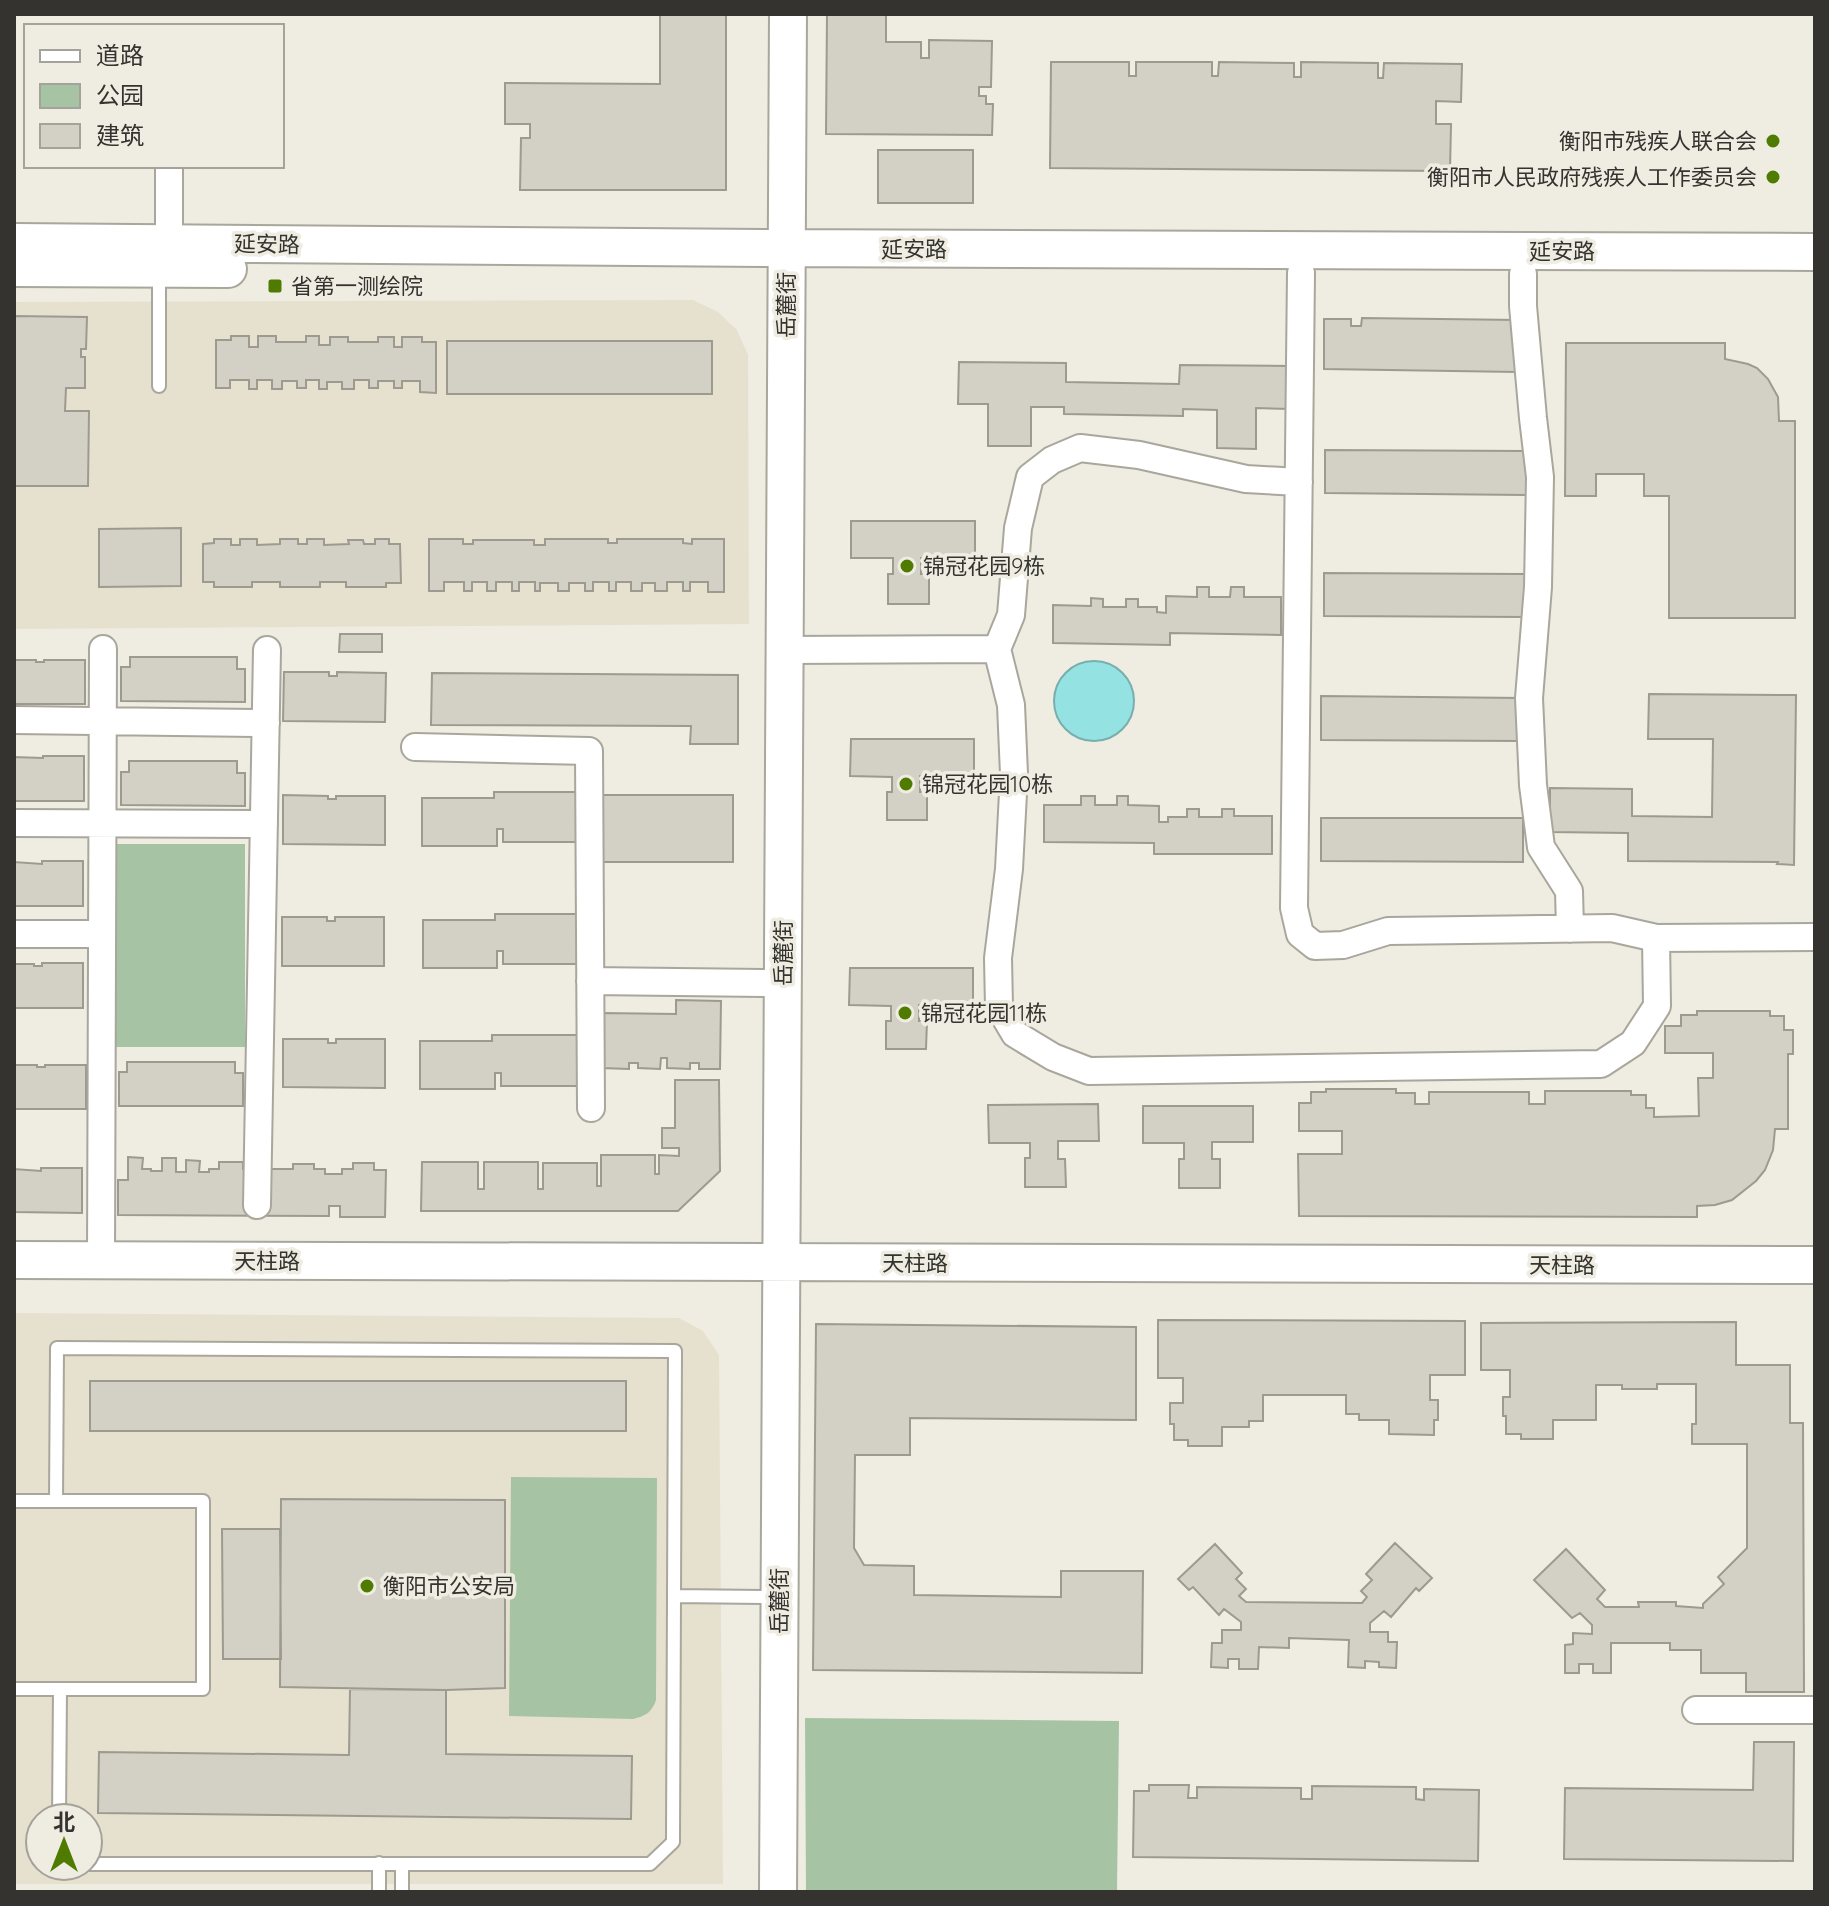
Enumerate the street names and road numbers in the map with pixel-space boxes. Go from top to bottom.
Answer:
street label: 延安路 [234,229,300,259]
street label: 延安路 [881,235,947,263]
street label: 延安路 [1529,237,1595,265]
street label: 岳麓街 [772,272,800,338]
street label: 岳麓街 [769,920,797,986]
street label: 天柱路 [234,1247,300,1275]
street label: 天柱路 [882,1249,948,1277]
street label: 天柱路 [1529,1251,1595,1279]
street label: 岳麓街 [765,1568,793,1634]

